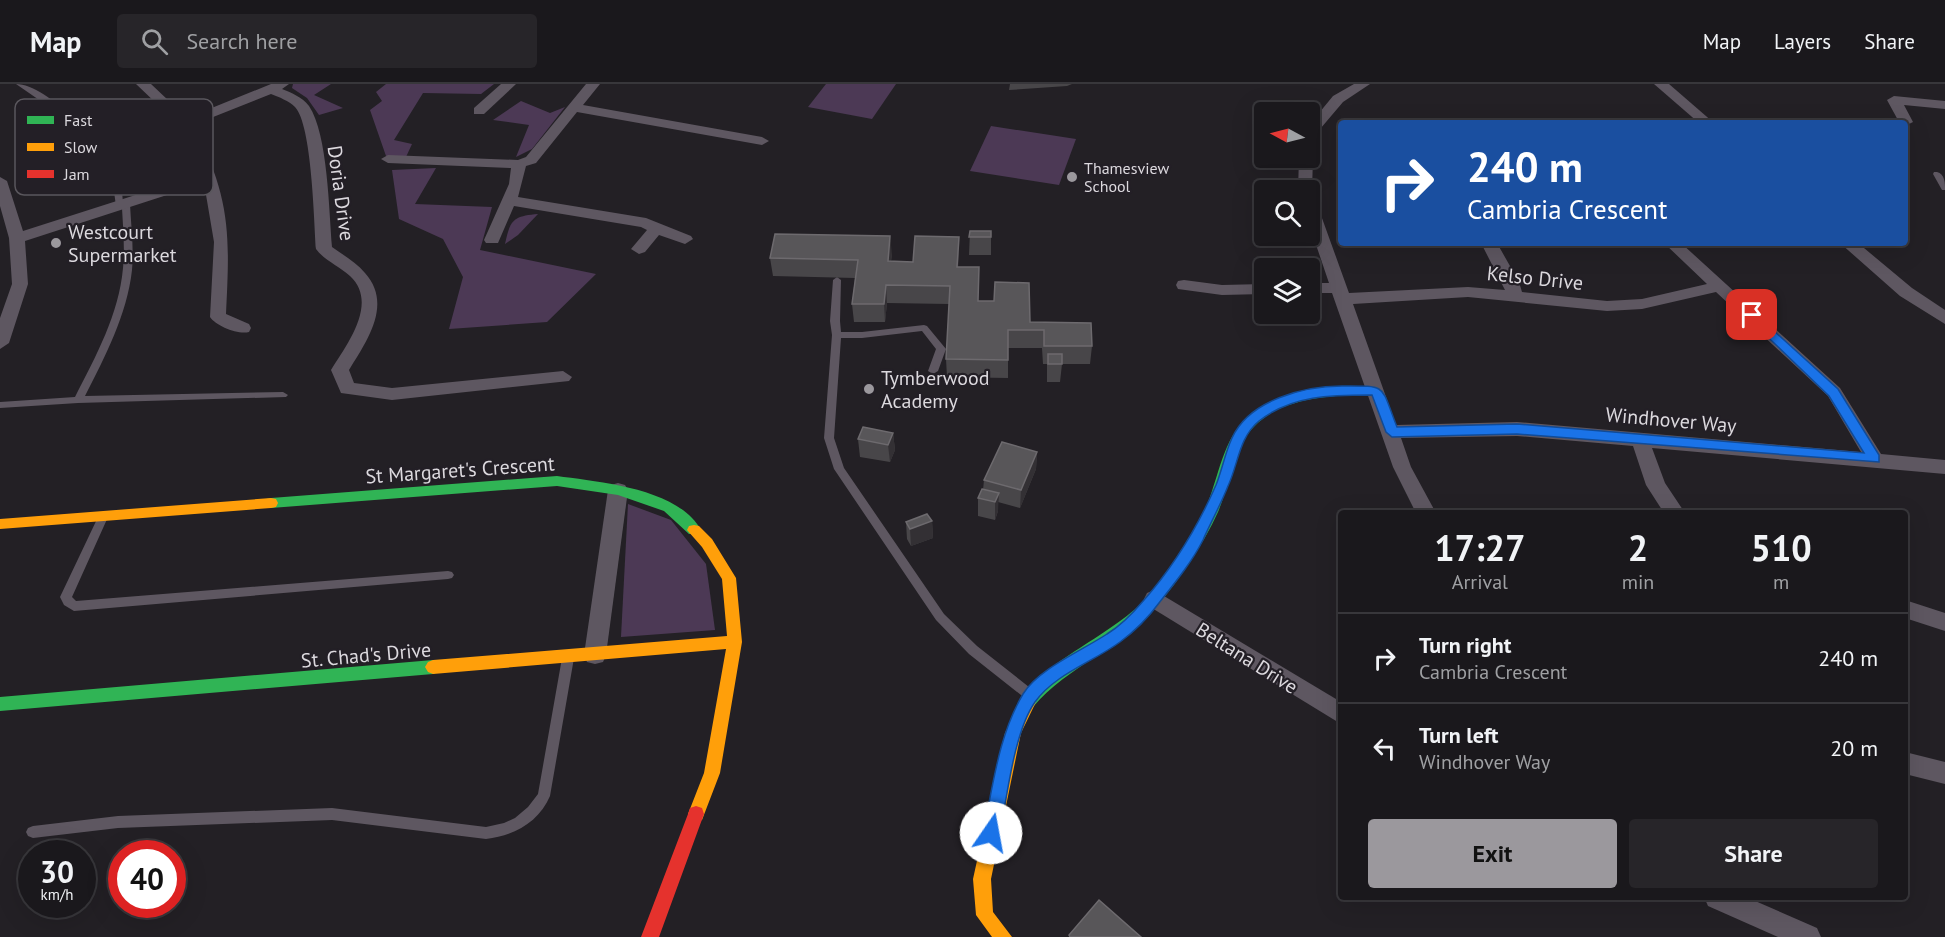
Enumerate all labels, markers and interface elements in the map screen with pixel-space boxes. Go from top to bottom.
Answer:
search box [117,14,537,68]
text: Map [30,23,81,60]
icon: search [138,25,171,58]
text: Search here [186,27,297,55]
text: Map [1703,28,1741,55]
text: Layers [1774,28,1831,55]
text: Share [1864,28,1915,55]
legend [15,99,213,195]
north arrow [1254,102,1320,168]
map controls [1254,102,1320,324]
text: Fast [64,110,93,130]
text: Slow [64,137,98,157]
text: 240 m [1467,139,1583,194]
street label: Doria Drive [321,144,361,242]
icon: right [1368,144,1446,222]
place label: Thamesview School [1084,158,1169,196]
text: Jam [63,164,90,184]
marker: Thamesview School [1065,170,1079,184]
button: search [1254,180,1320,246]
text: Cambria Crescent [1467,192,1667,226]
place label: Westcourt Supermarket [68,219,177,268]
marker: Westcourt Supermarket [49,236,63,250]
button: layers [1254,258,1320,324]
street label: Kelso Drive [1486,260,1584,296]
pin [1726,289,1777,340]
icon: arrive [1735,298,1768,331]
place label: Tymberwood Academy [881,365,990,414]
marker: Tymberwood Academy [862,382,876,396]
street label: Windhover Way [1604,401,1738,439]
street label: St Margaret's Crescent [365,450,556,490]
text: 17:27 [1434,524,1526,571]
text: 2 [1628,524,1648,571]
text: 510 [1751,524,1812,571]
text: Arrival [1452,569,1508,595]
text: min [1622,569,1654,595]
text: m [1773,569,1789,595]
street label: Beltana Drive [1191,616,1303,700]
text: Turn right [1419,631,1511,659]
street label: St. Chad's Drive [300,636,432,674]
icon: right [1368,642,1401,675]
text: 240 m [1818,644,1878,672]
text: Cambria Crescent [1419,659,1567,685]
text: Turn left [1419,721,1499,749]
icon: left [1368,732,1401,765]
text: 20 m [1830,734,1878,762]
text: Windhover Way [1419,749,1550,775]
position arrow [959,801,1023,865]
button: Exit [1368,819,1617,888]
button: Share [1629,819,1878,888]
speed limit sign: 40 [108,840,186,918]
text: 30 [40,852,74,891]
text: km/h [41,885,73,904]

